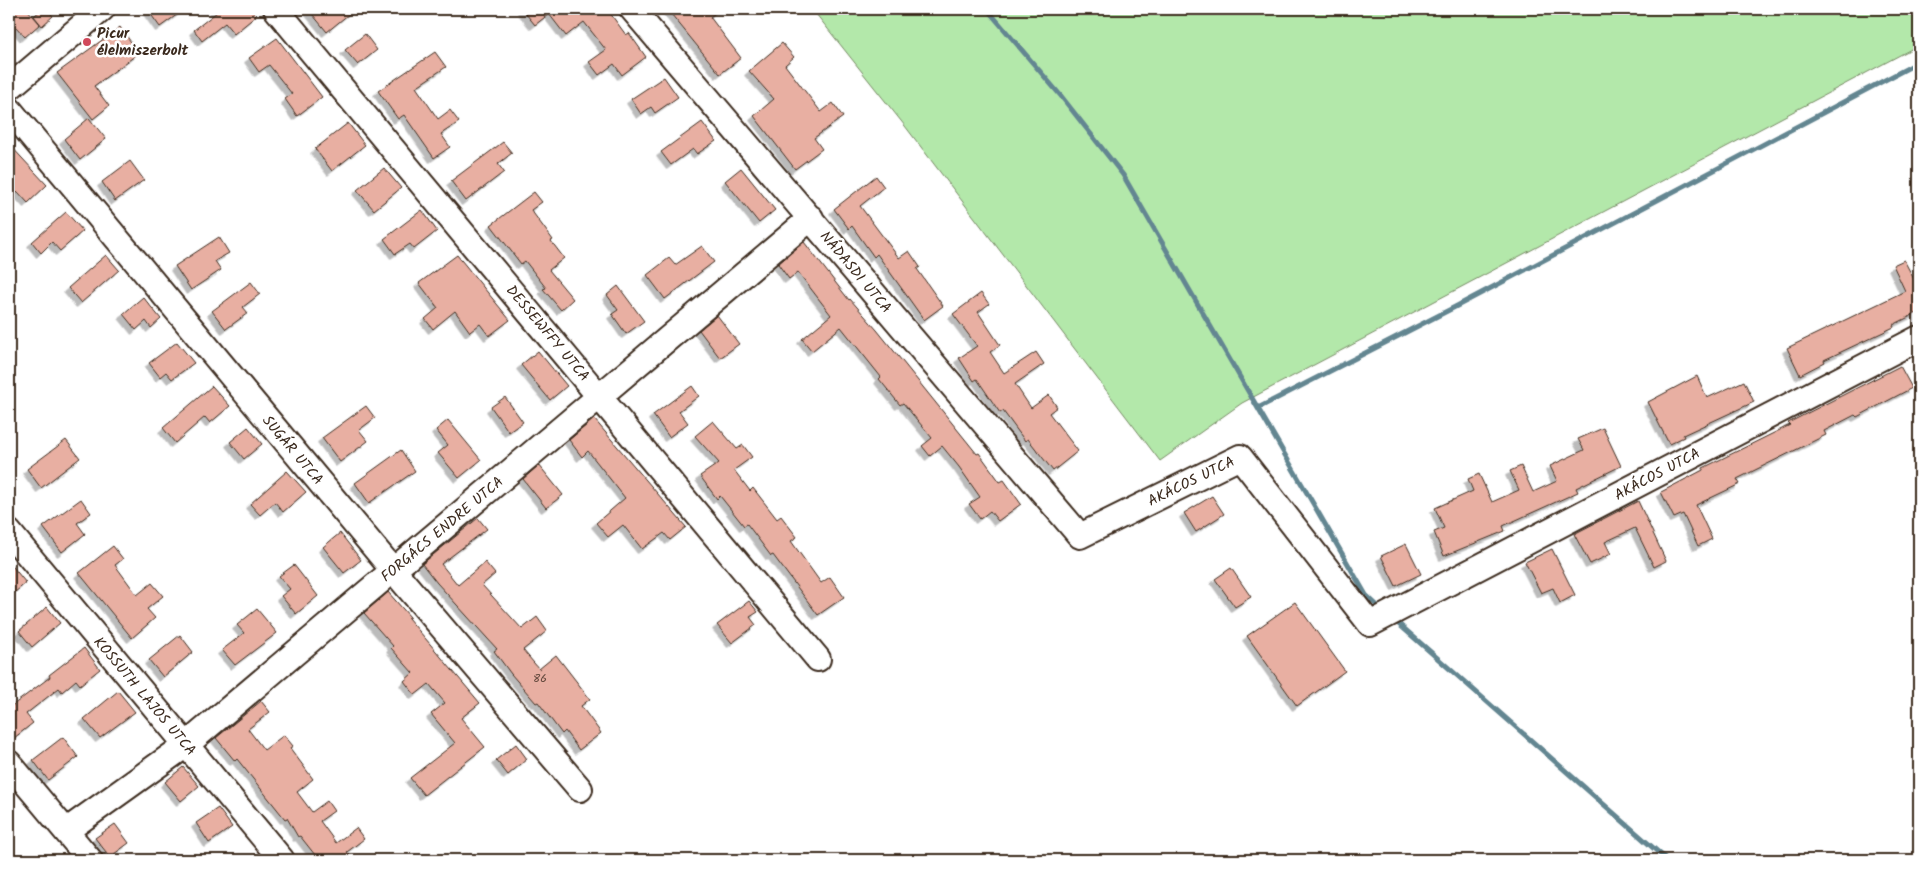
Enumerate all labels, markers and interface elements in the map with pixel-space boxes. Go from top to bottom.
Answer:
place label: Picur élelmiszerbolt [97,22,189,63]
marker: Picur élelmiszerbolt [81,36,93,48]
street label: NÁDASDI UTCA [813,226,897,319]
street label: DESSEWFFY UTCA [499,280,595,387]
street label: SUGÁR UTCA [256,410,329,491]
street label: AKÁCOS UTCA [1610,442,1705,508]
street label: AKÁCOS UTCA [1144,450,1239,513]
street label: FORGÁCS ENDRE UTCA [376,471,509,589]
street label: KOSSUTH LAJOS UTCA [87,632,202,762]
house number: 86 [533,669,547,688]

